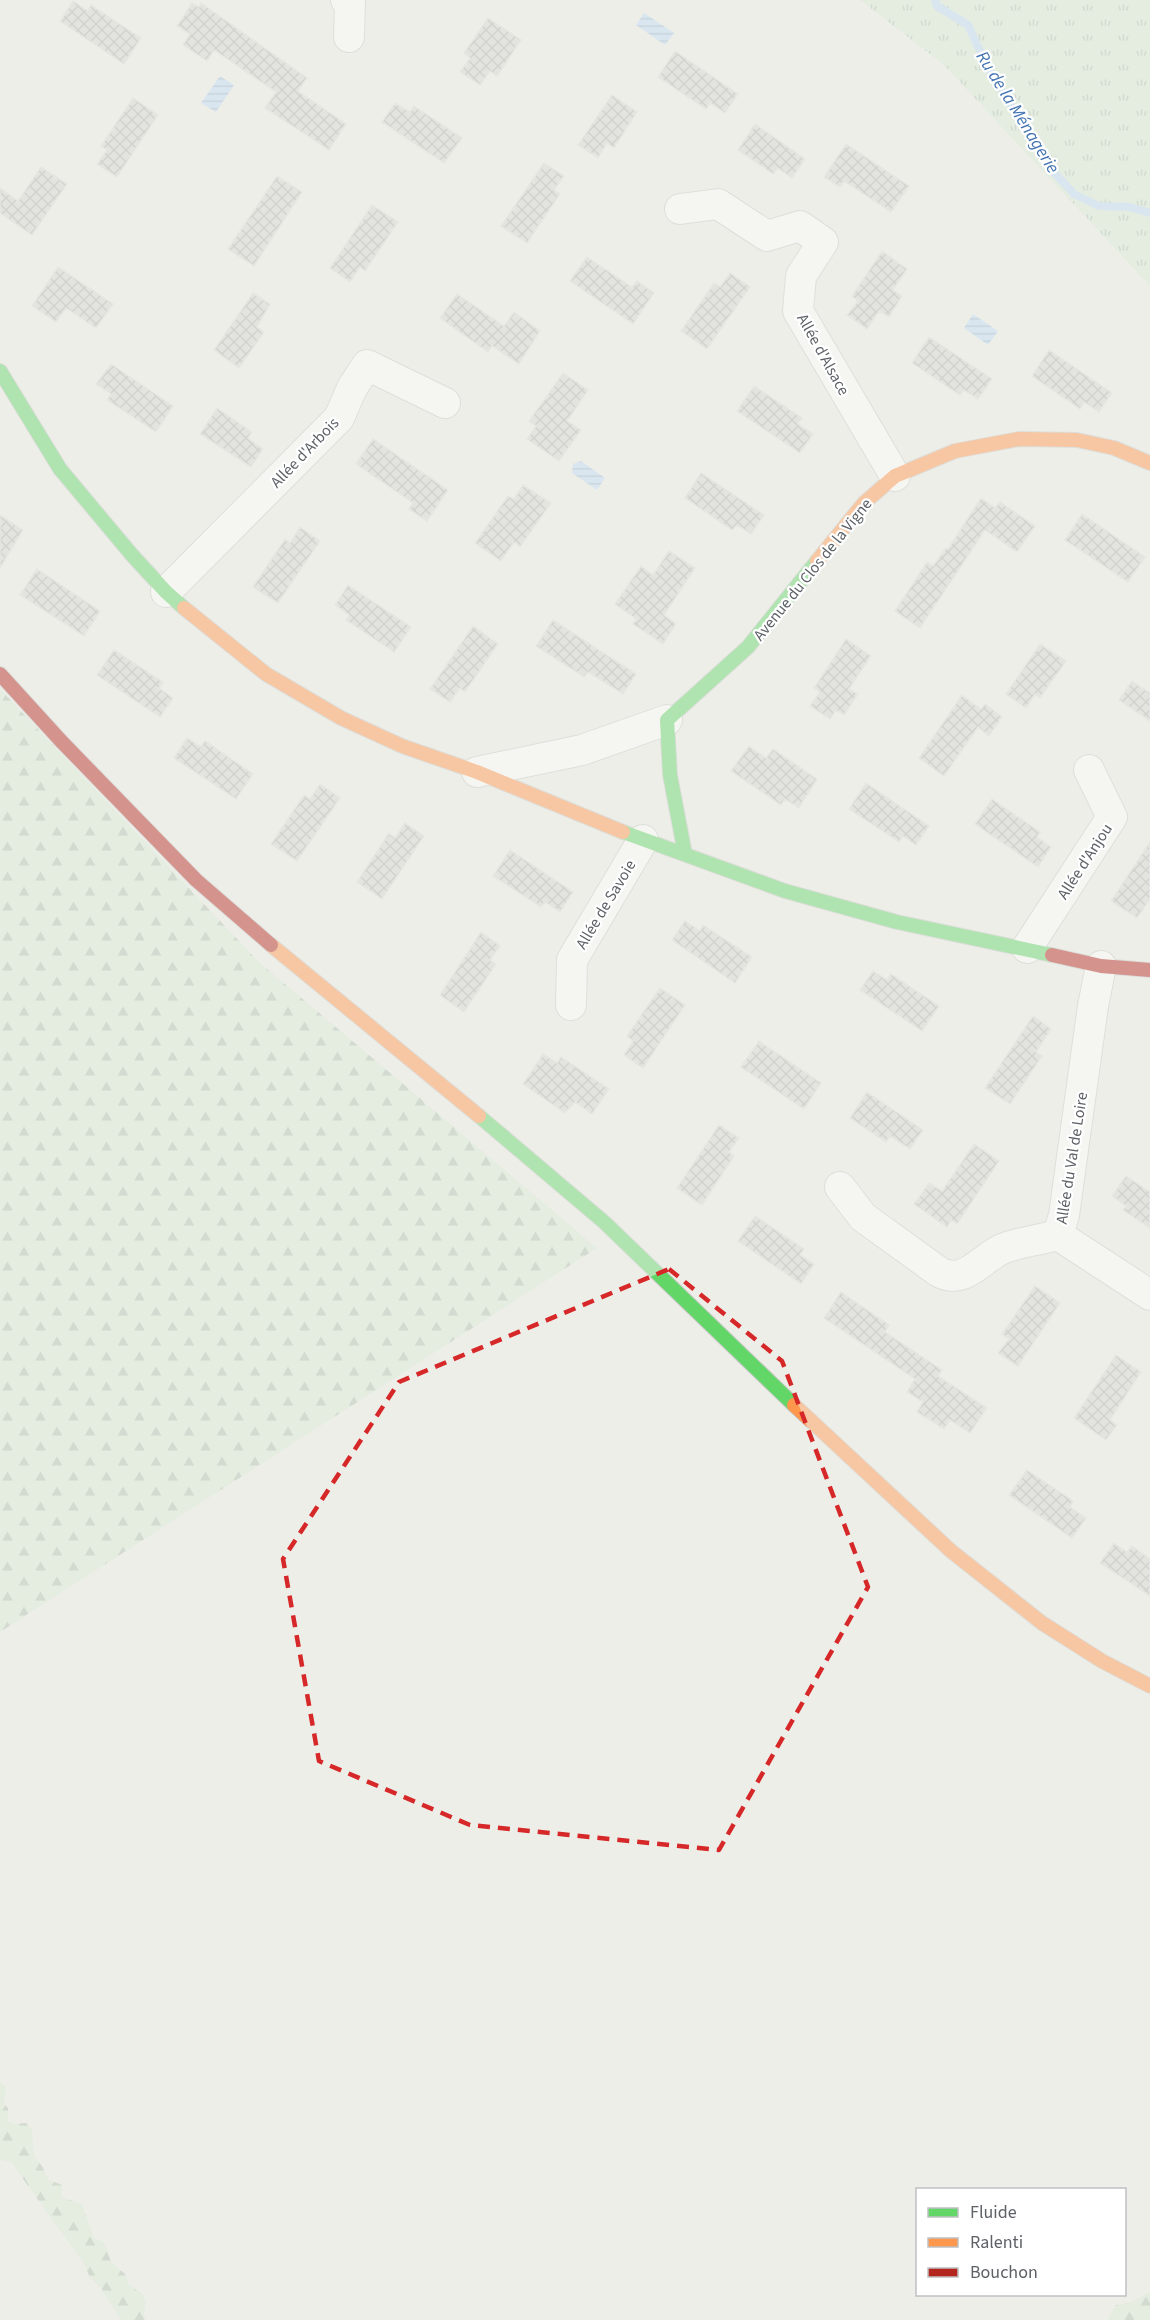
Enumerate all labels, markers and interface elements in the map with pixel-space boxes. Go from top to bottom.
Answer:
water label: Ru de la Ménagerie [970,46,1066,179]
street label: Allée d'Alsace [792,310,855,399]
street label: Allée d'Arbois [265,412,344,493]
street label: Avenue du Clos de la Vigne [748,494,877,645]
street label: Allée d'Anjou [1052,819,1118,904]
street label: Allée de Savoie [571,856,641,953]
street label: Allée du Val de Loire [1051,1090,1093,1226]
legend [916,2188,1126,2296]
text: Fluide [970,2200,1017,2225]
text: Ralenti [970,2230,1023,2255]
text: Bouchon [970,2260,1038,2285]

